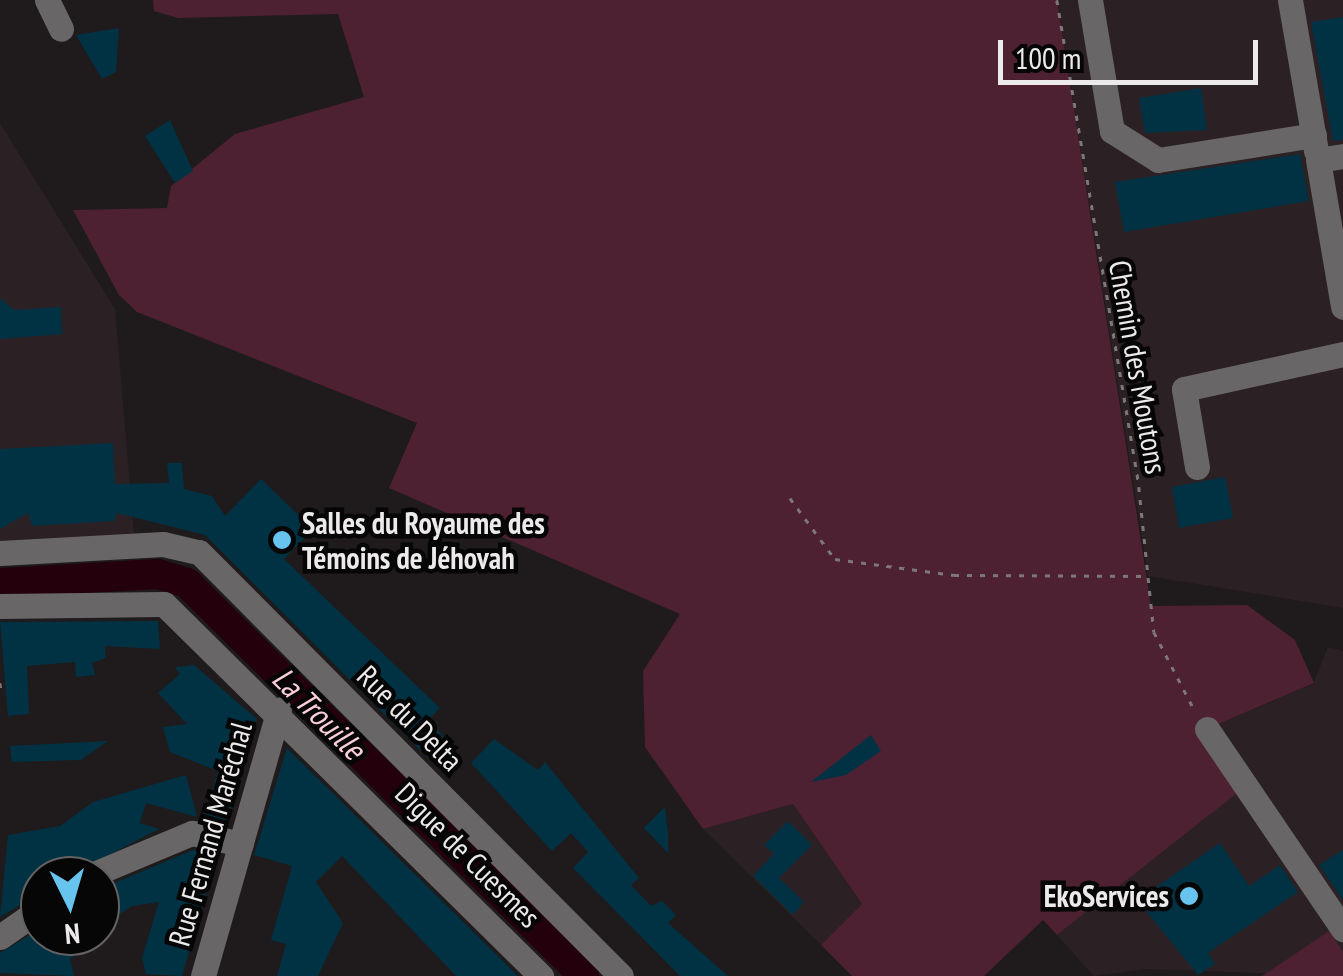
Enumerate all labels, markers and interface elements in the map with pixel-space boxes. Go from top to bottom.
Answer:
scale bar [1003,20,1263,82]
text: 100 m [1015,38,1081,77]
street label: Chemin des Moutons [1102,257,1174,477]
place label: Salles du Royaume des Témoins de Jéhovah [302,505,545,576]
marker: Salles du Royaume des Témoins de Jéhovah [271,529,293,551]
street label: Rue du Delta [350,658,470,778]
water label: La Trouille [265,659,373,767]
street label: Rue Fernand Maréchal [161,718,259,950]
street label: Digue de Cuesmes [388,775,548,935]
north arrow [20,856,120,956]
place label: EkoServices [1044,878,1169,914]
marker: EkoServices [1178,885,1200,907]
text: N [63,915,82,953]

